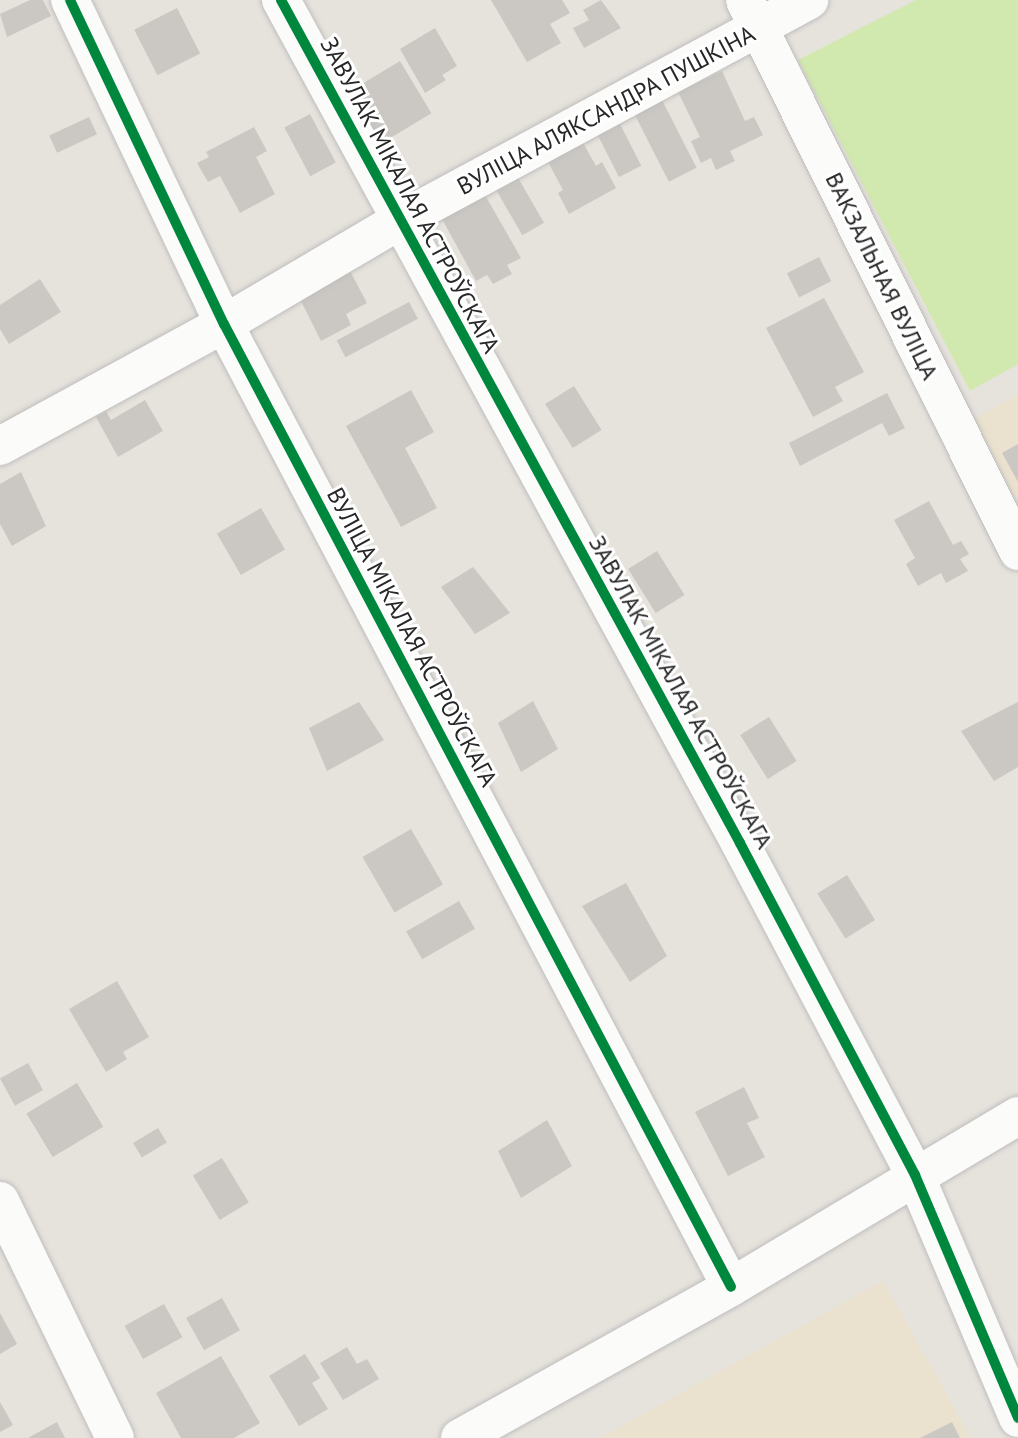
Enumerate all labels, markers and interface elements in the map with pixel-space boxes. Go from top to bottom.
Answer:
street label: ВУЛІЦА АЛЯКСАНДРА ПУШКІНА [451,18,761,202]
street label: ЗАВУЛАК МІКАЛАЯ АСТРОЎСКАГА [314,32,506,358]
street label: ВАКЗАЛЬНАЯ ВУЛІЦА [819,168,945,384]
street label: ВУЛІЦА МІКАЛАЯ АСТРОЎСКАГА [320,482,504,792]
street label: ЗАВУЛАК МІКАЛАЯ АСТРОЎСКАГА [583,530,779,854]

